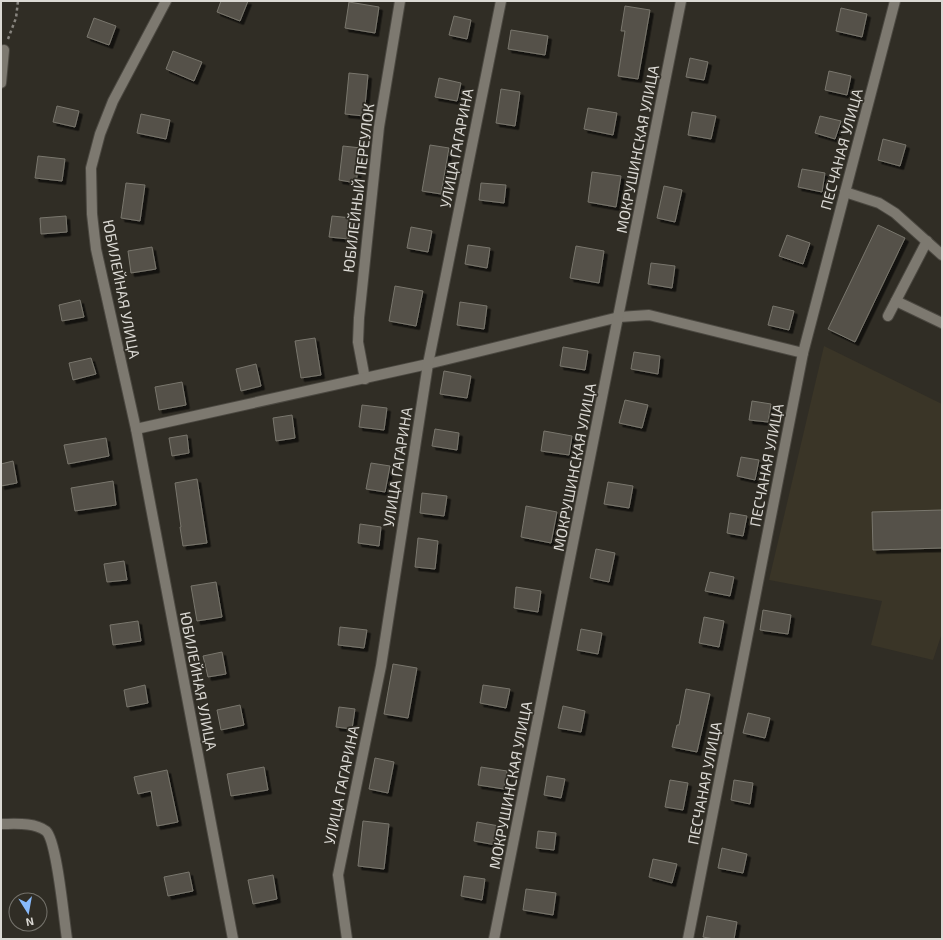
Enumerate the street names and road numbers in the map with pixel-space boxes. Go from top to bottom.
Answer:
street label: МОКРУШИНСКАЯ УЛИЦА [612,63,662,235]
street label: УЛИЦА ГАГАРИНА [436,86,477,209]
street label: ПЕСЧАНАЯ УЛИЦА [816,86,866,212]
street label: ЮБИЛЕЙНЫЙ ПЕРЕУЛОК [339,102,377,274]
street label: ЮБИЛЕЙНАЯ УЛИЦА [100,218,144,361]
street label: МОКРУШИНСКАЯ УЛИЦА [549,381,599,553]
street label: ПЕСЧАНАЯ УЛИЦА [745,401,787,528]
street label: УЛИЦА ГАГАРИНА [379,405,415,528]
street label: ЮБИЛЕЙНАЯ УЛИЦА [177,610,221,753]
street label: МОКРУШИНСКАЯ УЛИЦА [485,699,535,871]
street label: ПЕСЧАНАЯ УЛИЦА [683,719,725,846]
street label: УЛИЦА ГАГАРИНА [320,723,363,846]

